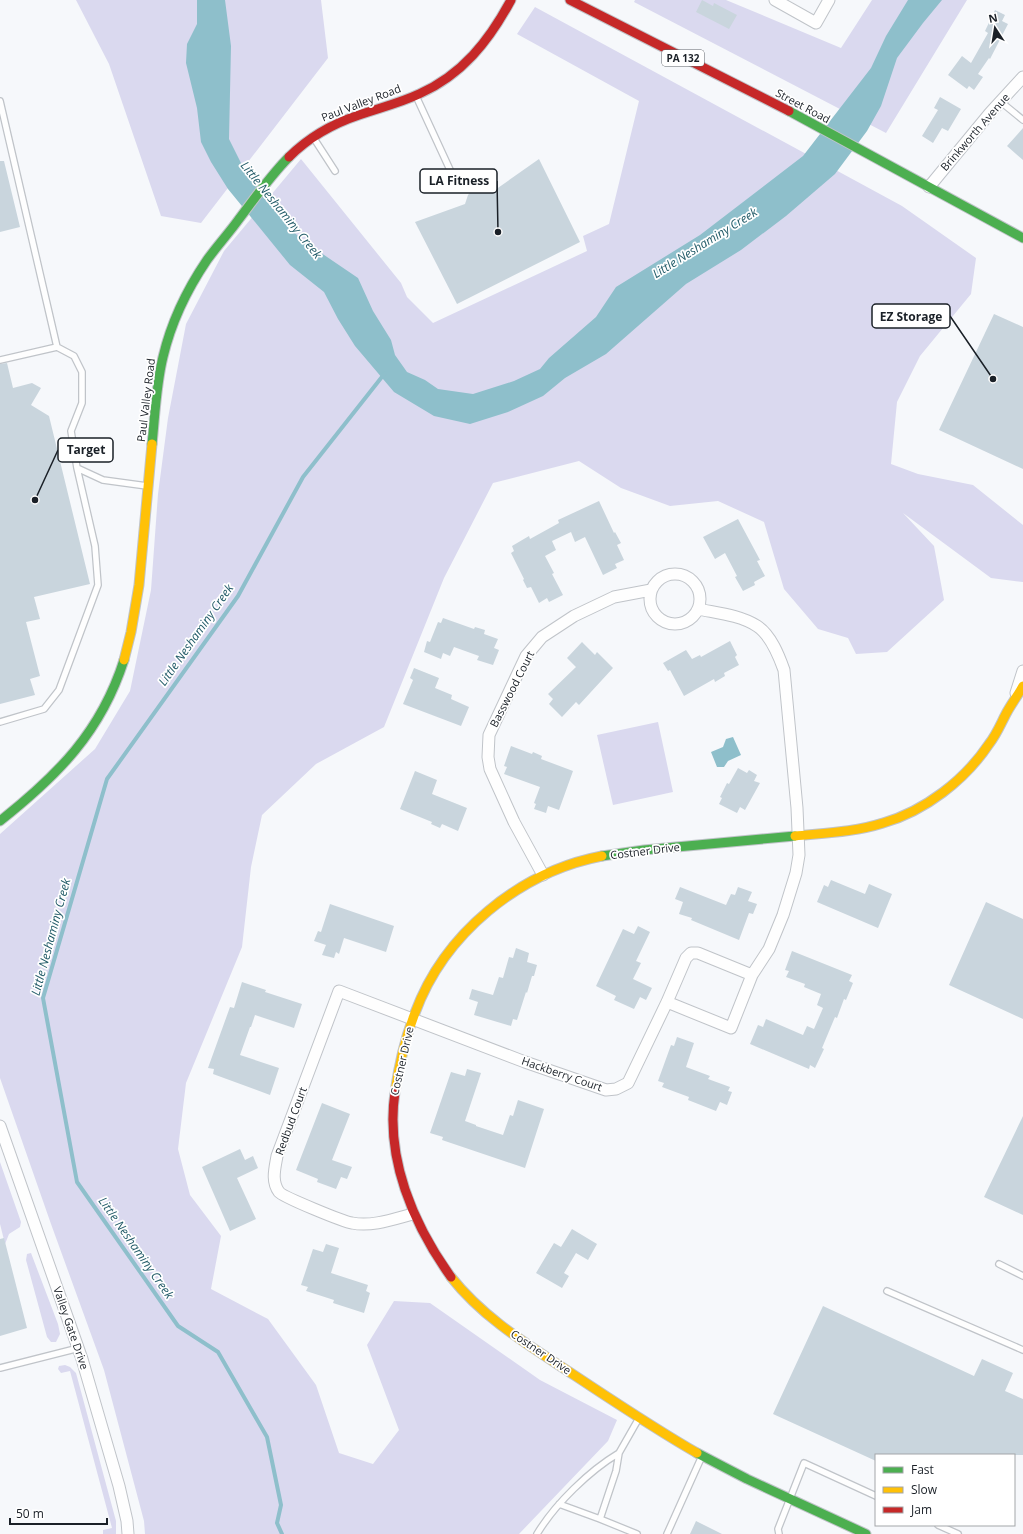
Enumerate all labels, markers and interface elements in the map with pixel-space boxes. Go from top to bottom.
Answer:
north arrow [975,8,1015,48]
text: N [987,9,999,26]
road number: PA 132 [662,50,704,66]
street label: Paul Valley Road [319,80,403,125]
street label: Street Road [773,85,833,126]
street label: Brinkworth Avenue [937,90,1013,174]
water label: Little Neshaminy Creek [237,157,327,263]
callout: LA Fitness [420,169,497,193]
text: LA Fitness [429,172,489,189]
water label: Little Neshaminy Creek [649,203,761,282]
callout: EZ Storage [872,304,950,328]
text: EZ Storage [880,308,942,325]
street label: Paul Valley Road [133,357,158,443]
callout: Target [58,438,113,462]
text: Target [67,441,105,458]
water label: Little Neshaminy Creek [154,579,238,689]
street label: Basswood Court [486,648,537,729]
street label: Costner Drive [609,839,681,862]
water label: Little Neshaminy Creek [27,875,75,997]
street label: Costner Drive [386,1025,417,1097]
street label: Hackberry Court [520,1053,605,1094]
street label: Redbud Court [271,1085,310,1157]
water label: Little Neshaminy Creek [95,1193,179,1303]
street label: Valley Gate Drive [50,1284,93,1371]
street label: Costner Drive [508,1326,574,1377]
legend [875,1454,1015,1526]
text: Fast [911,1461,934,1478]
text: Slow [911,1481,938,1498]
scale bar [10,1500,107,1526]
text: Jam [910,1501,932,1518]
text: 50 m [16,1505,44,1522]

